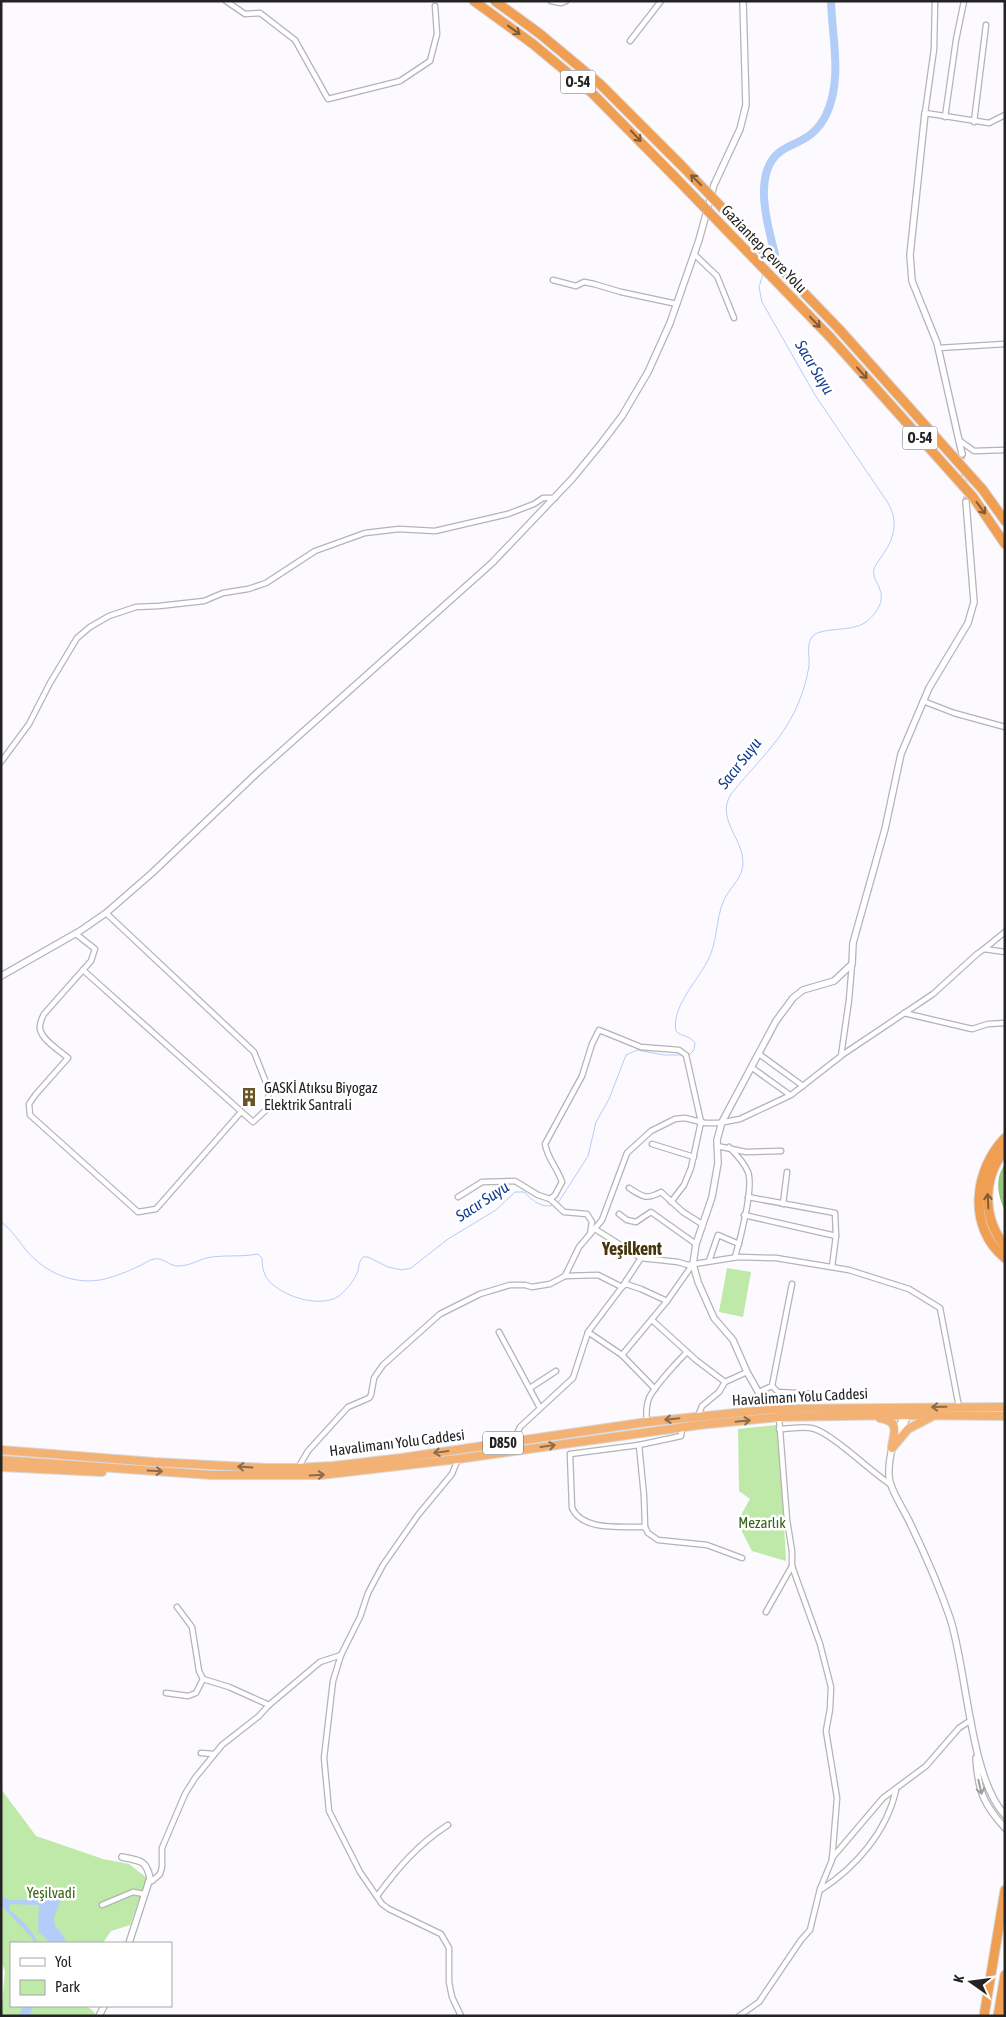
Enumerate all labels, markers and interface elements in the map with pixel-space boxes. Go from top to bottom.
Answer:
one-way arrow [507,25,521,35]
road number: O-54 [560,70,596,94]
one-way arrow [630,130,642,143]
one-way arrow [689,174,702,186]
street label: Gaziantep Çevre Yolu [718,201,810,296]
one-way arrow [809,316,821,329]
water label: Sacır Suyu [791,336,838,398]
one-way arrow [856,367,868,380]
road number: O-54 [902,426,938,449]
one-way arrow [976,501,987,514]
water label: Sacır Suyu [713,734,765,793]
place label: GASKİ Atıksu Biyogaz Elektrik Santrali [264,1079,378,1113]
building icon: GASKİ Atıksu Biyogaz Elektrik Santrali [238,1086,260,1108]
water label: Sacır Suyu [451,1177,513,1226]
one-way arrow [983,1193,992,1209]
district label: Yeşilkent [601,1238,663,1259]
street label: Havalimanı Yolu Caddesi [731,1384,868,1409]
one-way arrow [931,1402,947,1412]
one-way arrow [664,1414,680,1424]
one-way arrow [735,1416,751,1426]
street label: Havalimanı Yolu Caddesi [328,1426,466,1459]
road number: D850 [483,1432,523,1455]
one-way arrow [539,1441,555,1451]
one-way arrow [434,1447,450,1457]
one-way arrow [237,1462,253,1471]
one-way arrow [146,1467,162,1476]
one-way arrow [309,1470,325,1479]
park label: Mezarlık [738,1514,786,1531]
one-way arrow [976,1779,985,1795]
park label: Yeşilvadi [27,1884,75,1901]
legend [10,1942,172,2007]
text: Yol [55,1953,72,1970]
north arrow [946,1957,996,2007]
text: K [950,1973,967,1984]
text: Park [55,1978,80,1995]

